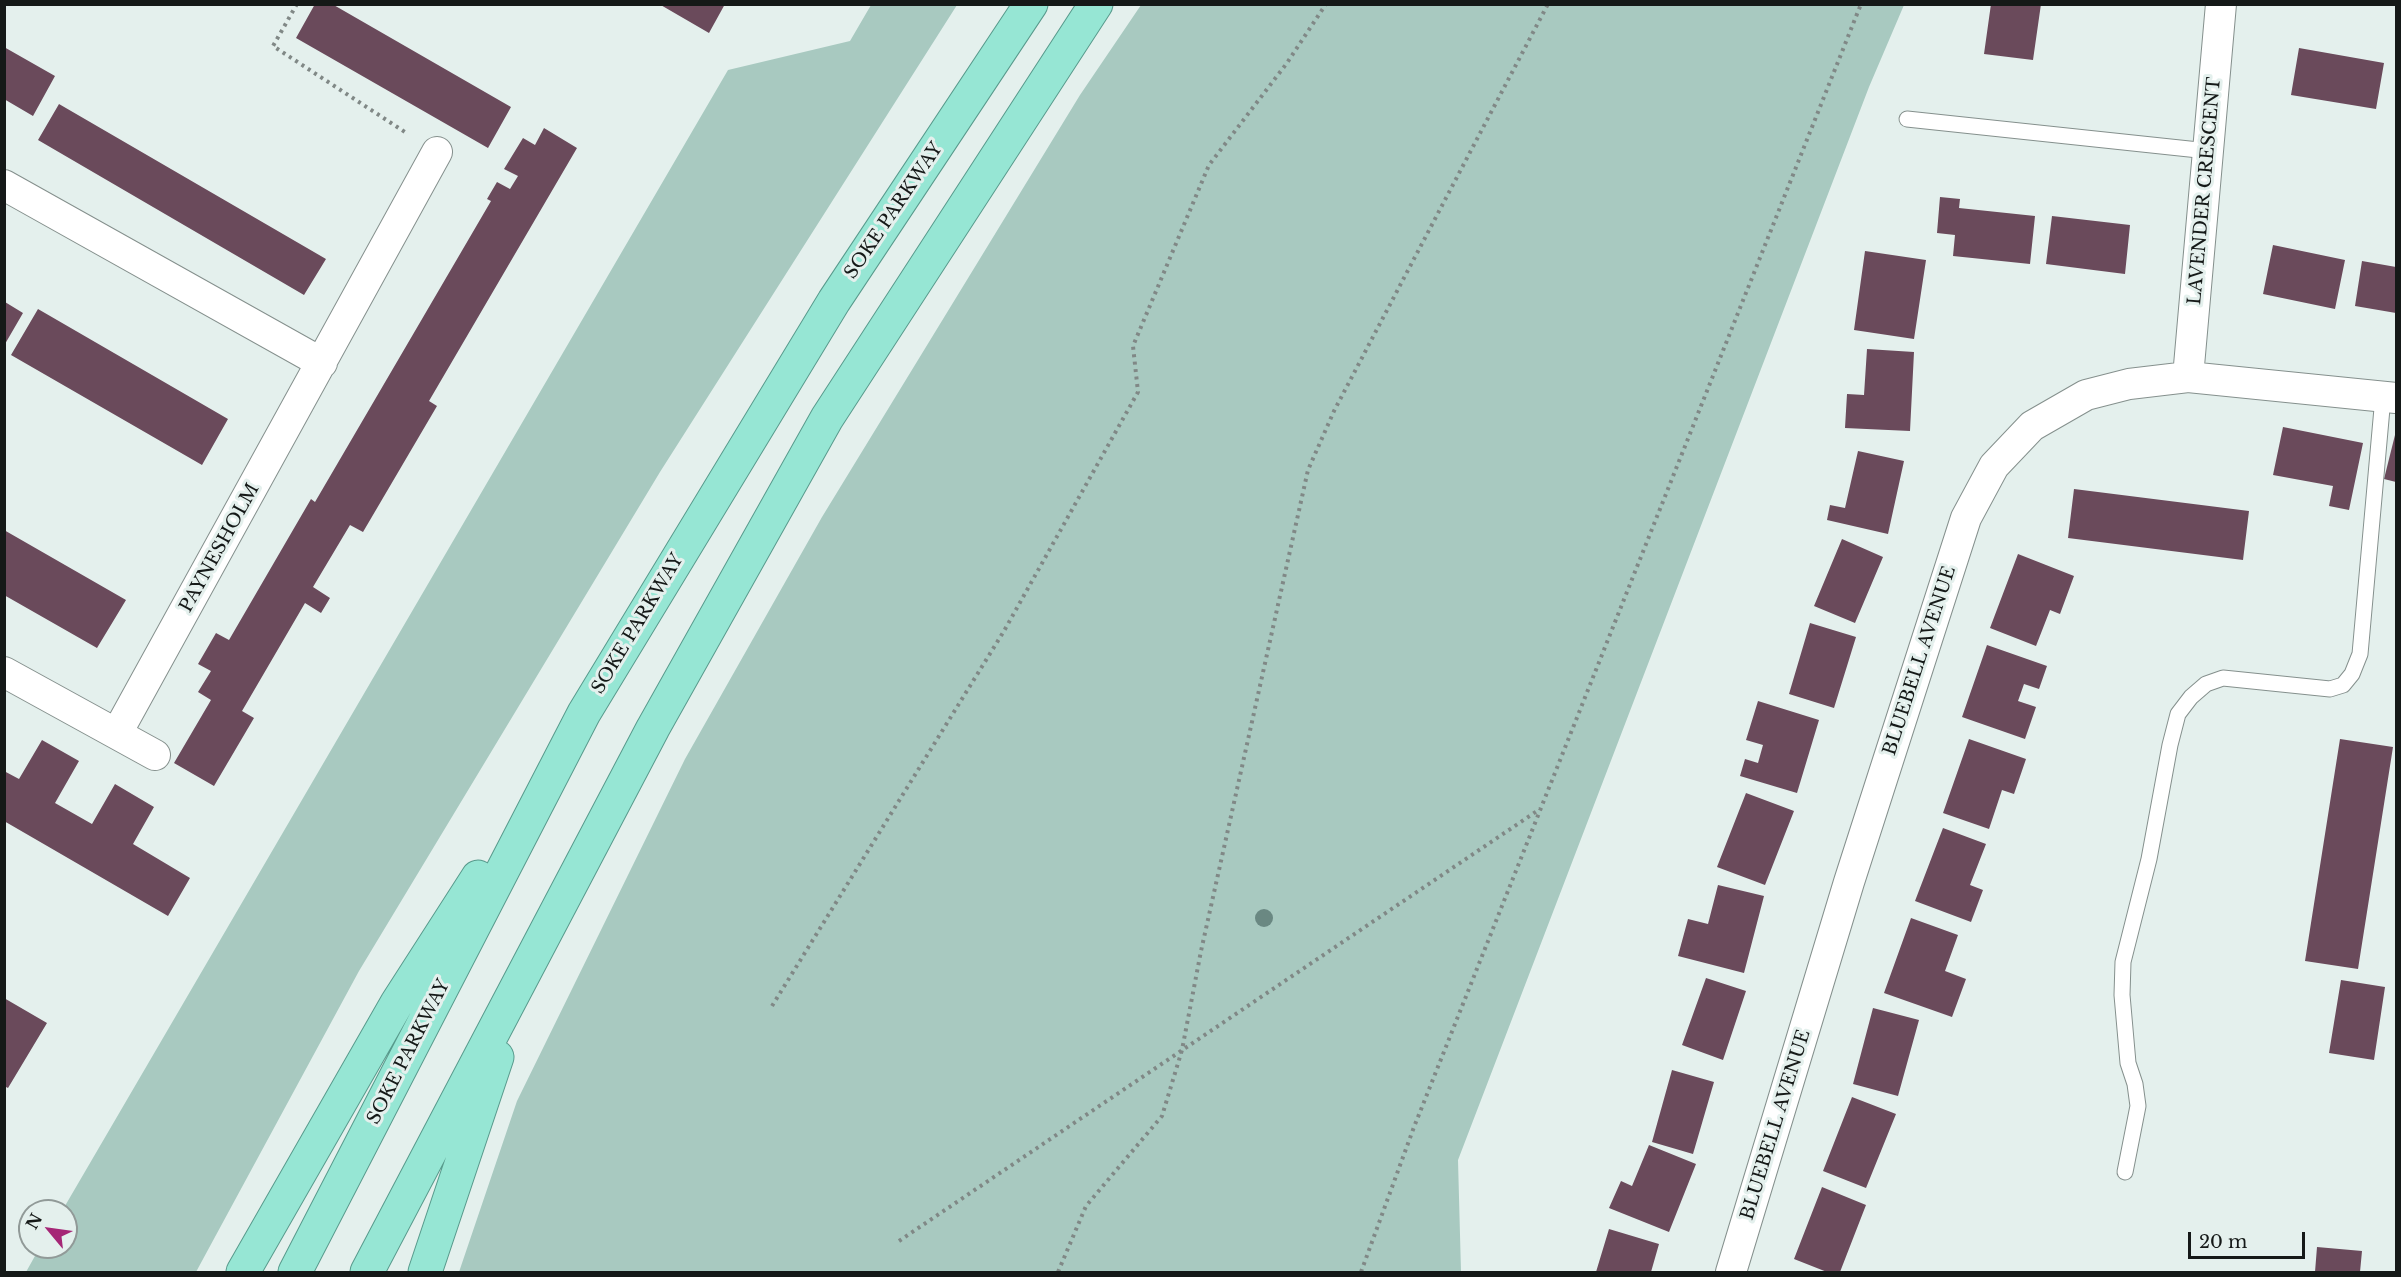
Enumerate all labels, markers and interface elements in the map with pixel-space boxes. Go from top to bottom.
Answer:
street label: LAVENDER CRESCENT [2184,76,2226,306]
street label: SOKE PARKWAY [840,139,948,283]
street label: PAYNESHOLM [176,480,264,616]
street label: SOKE PARKWAY [588,550,688,698]
street label: BLUEBELL AVENUE [1879,564,1961,758]
street label: SOKE PARKWAY [363,976,455,1128]
street label: BLUEBELL AVENUE [1737,1027,1815,1223]
north arrow [18,1199,78,1259]
text: N [22,1210,46,1233]
scale bar [2191,1220,2308,1258]
text: 20 m [2199,1231,2247,1253]

